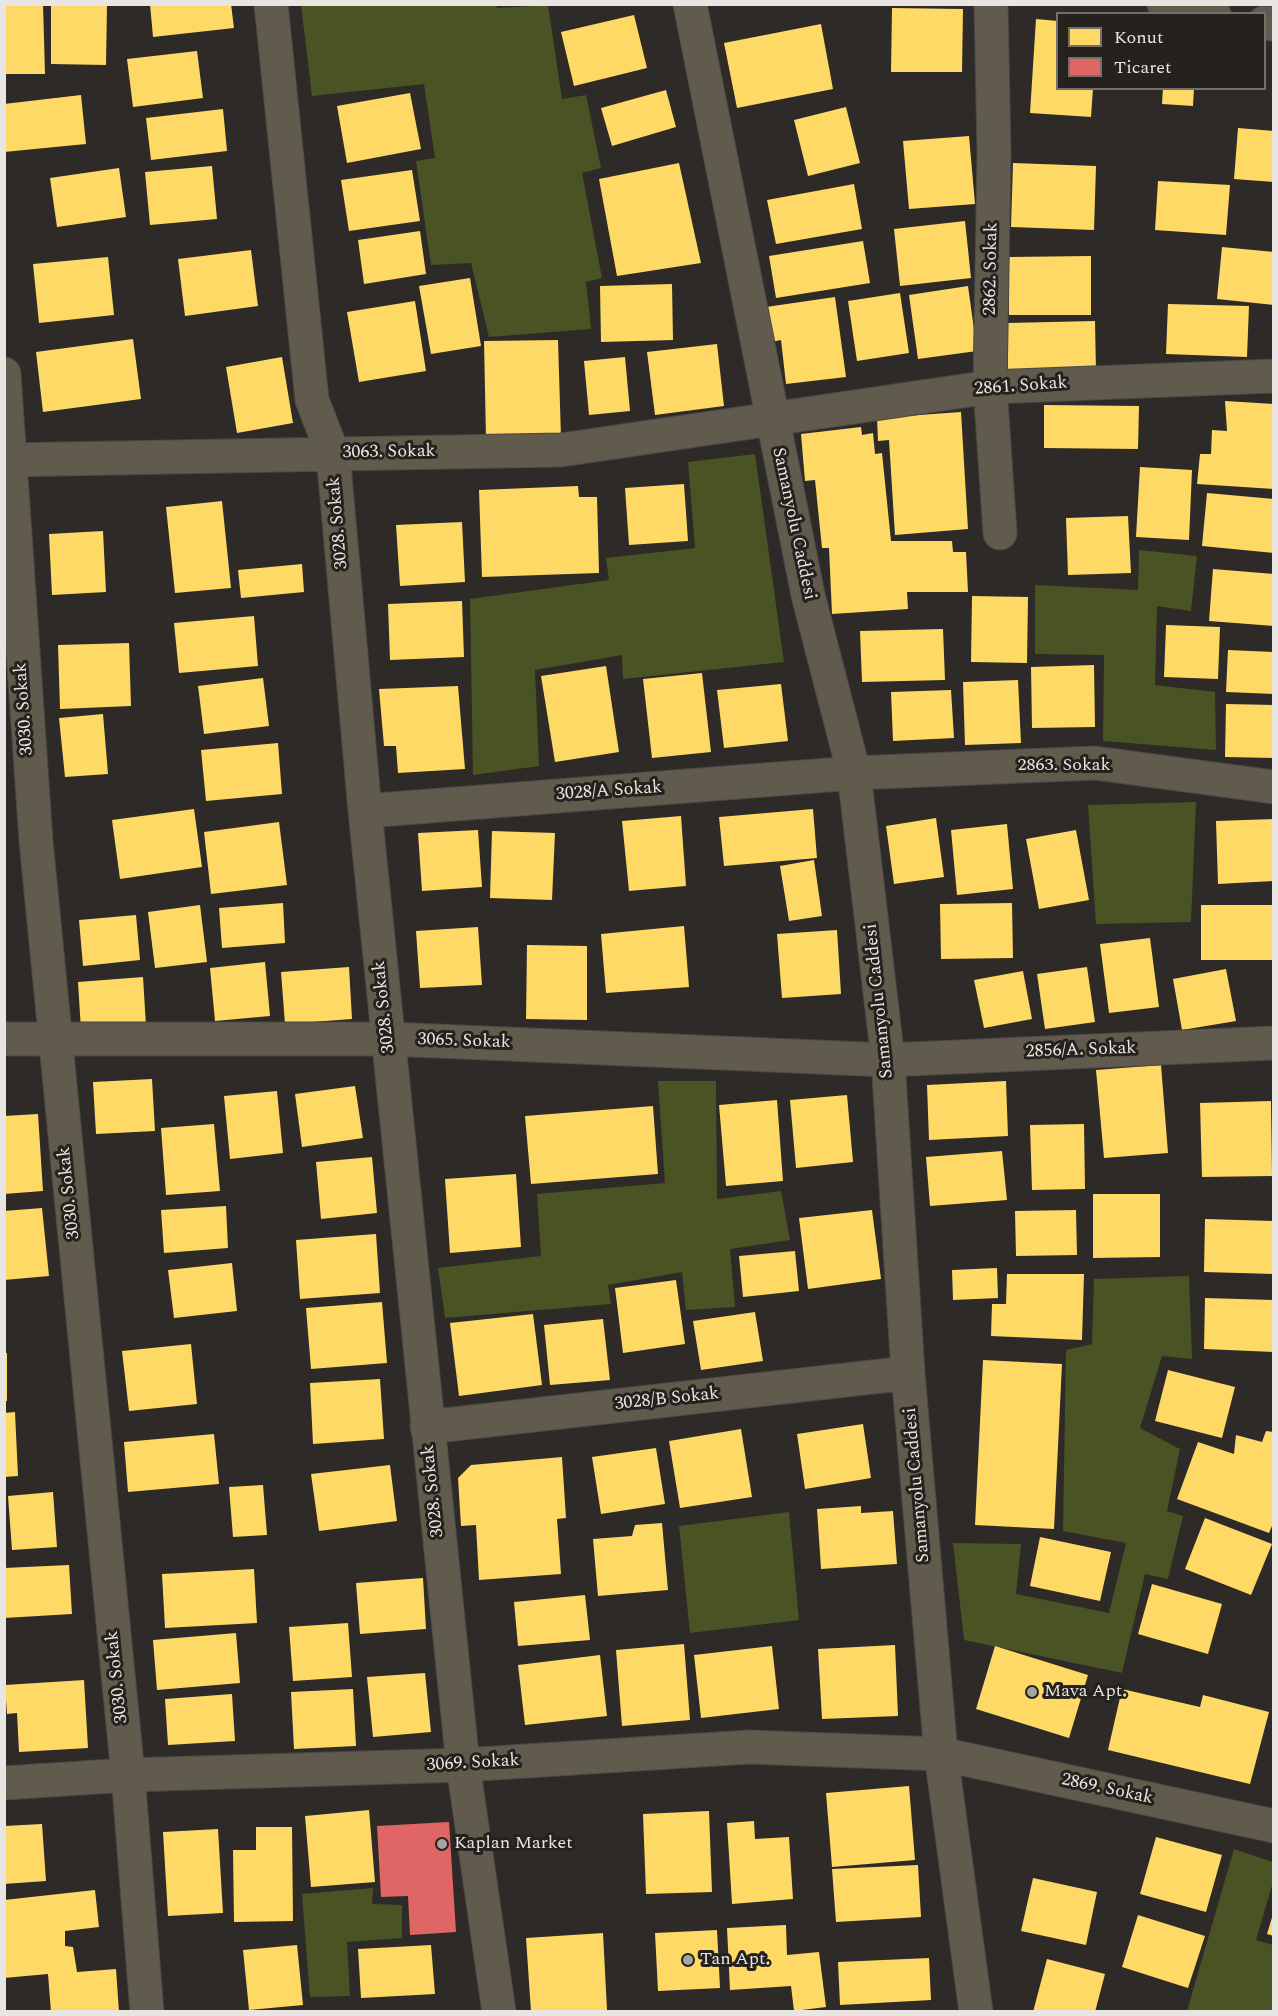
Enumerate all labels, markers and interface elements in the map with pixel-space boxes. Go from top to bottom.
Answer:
legend [1056,12,1266,90]
text: Konut [1114,24,1163,51]
text: Ticaret [1114,54,1171,81]
street label: 2862. Sokak [980,222,1004,316]
street label: 2861. Sokak [974,373,1068,401]
street label: 3063. Sokak [342,441,436,465]
street label: Samanyolu Caddesi [766,446,820,602]
street label: 3028. Sokak [324,476,354,570]
street label: 3030. Sokak [11,662,39,756]
street label: 2863. Sokak [1017,755,1111,777]
street label: 3028/A Sokak [555,778,663,806]
street label: Samanyolu Caddesi [861,923,899,1079]
street label: 3028. Sokak [369,960,401,1054]
street label: 3065. Sokak [417,1030,511,1054]
street label: 2856/A. Sokak [1025,1038,1137,1064]
street label: 3030. Sokak [54,1146,86,1240]
street label: 3028/B Sokak [614,1384,720,1416]
street label: Samanyolu Caddesi [900,1407,936,1563]
street label: 3028. Sokak [418,1444,450,1538]
street label: 3030. Sokak [102,1630,134,1724]
place label: Mava Apt. [1044,1681,1127,1703]
marker: Mava Apt. [1025,1685,1039,1699]
street label: 3069. Sokak [426,1751,520,1777]
street label: 2869. Sokak [1059,1770,1155,1810]
place label: Kaplan Market [454,1833,573,1855]
marker: Kaplan Market [435,1837,449,1851]
place label: Tan Apt. [700,1949,770,1971]
marker: Tan Apt. [681,1953,695,1967]

